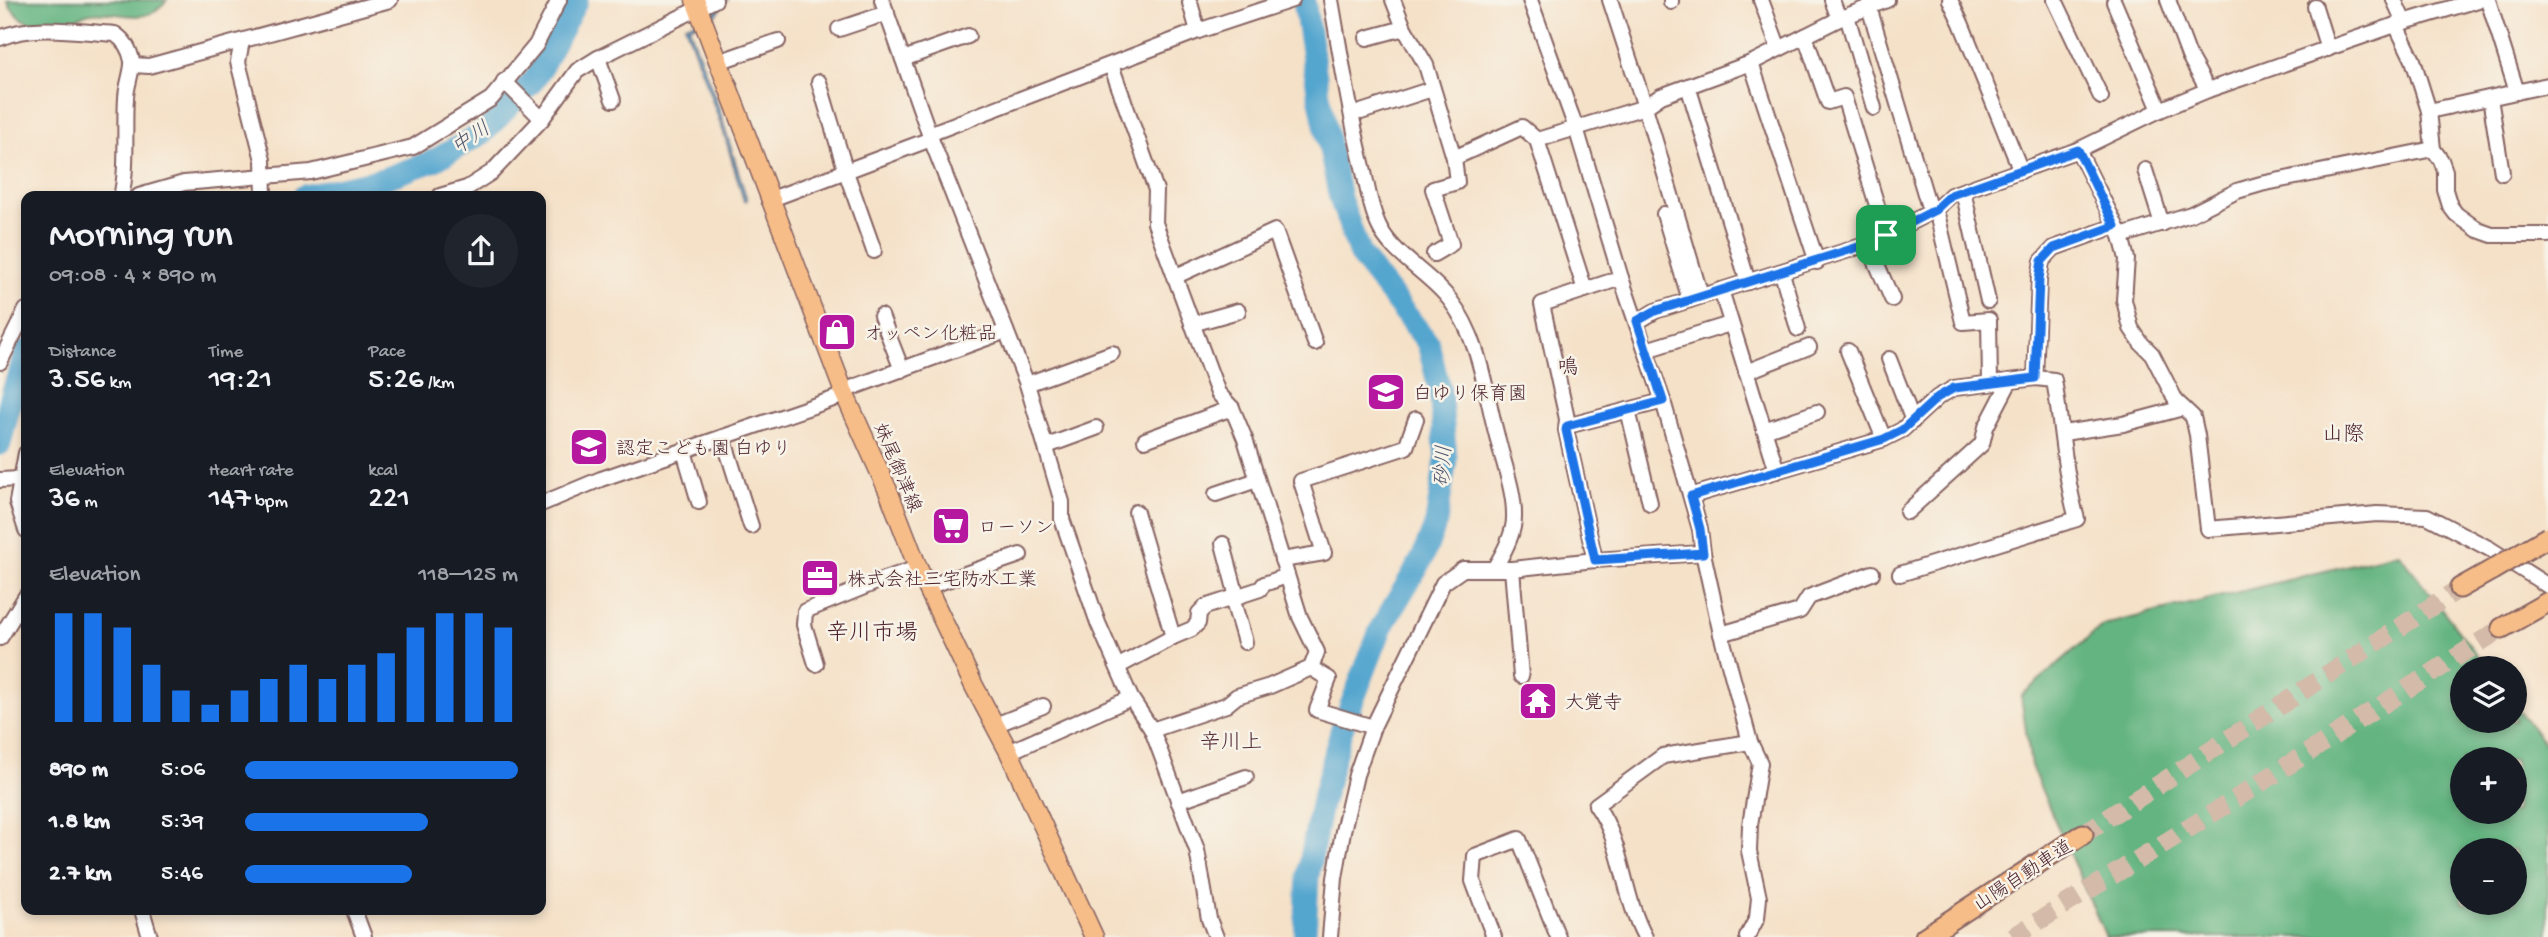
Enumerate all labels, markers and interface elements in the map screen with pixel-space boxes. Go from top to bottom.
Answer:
water label: 中川 [446,116,496,162]
pin [1856,205,1916,265]
button: share [444,214,518,288]
text: Morning run [49,215,233,259]
icon: arrive [1867,216,1905,254]
text: 09:08 · 4 × 890 m [49,263,216,290]
shop icon: オッペン化粧品 [816,311,858,353]
place label: オッペン化粧品 [864,323,997,347]
text: Distance [49,341,116,364]
text: Time [209,341,243,364]
text: Pace [368,341,406,364]
district label: 鳴 [1558,355,1579,382]
text: 3.56 [49,364,105,399]
text: 19:21 [209,364,272,399]
text: 5:26 [368,364,423,399]
school or university icon: 白ゆり保育園 [1365,371,1407,413]
text: km [105,372,131,395]
text: /km [423,372,454,395]
place label: 白ゆり保育園 [1413,383,1527,407]
street label: 妹尾御津線 [867,420,926,517]
district label: 山際 [2322,423,2364,449]
school or university icon: 認定こども園 白ゆり [568,426,610,468]
place label: 認定こども園 白ゆり [616,438,792,462]
water label: 砂川 [1431,444,1459,488]
text: Elevation [49,460,125,483]
text: Heart rate [209,460,294,483]
text: kcal [368,460,398,483]
text: 36 [49,483,80,518]
text: 147 [209,483,251,518]
text: 221 [368,483,410,518]
text: m [80,491,98,514]
text: bpm [251,491,288,514]
supermarket icon: ローソン [930,505,972,547]
place label: ローソン [978,518,1054,541]
office icon: 株式会社三宅防水工業 [799,557,841,599]
text: Elevation [49,562,140,589]
text: 118–125 m [418,562,518,589]
place label: 株式会社三宅防水工業 [847,569,1037,593]
district label: 辛川市場 [826,620,918,648]
map controls [2450,656,2527,915]
button: layers [2450,656,2527,733]
temple icon: 大覚寺 [1517,680,1559,722]
place label: 大覚寺 [1565,692,1622,716]
district label: 辛川上 [1200,730,1263,757]
button: + [2450,747,2527,824]
text: 890 m [49,757,108,784]
text: 5:06 [161,757,205,784]
text: 1.8 km [49,809,110,836]
text: 5:39 [161,809,204,836]
street label: 山陽自動車道 [1969,835,2078,918]
button: − [2450,838,2527,915]
text: 2.7 km [49,861,112,888]
text: 5:46 [161,861,203,888]

